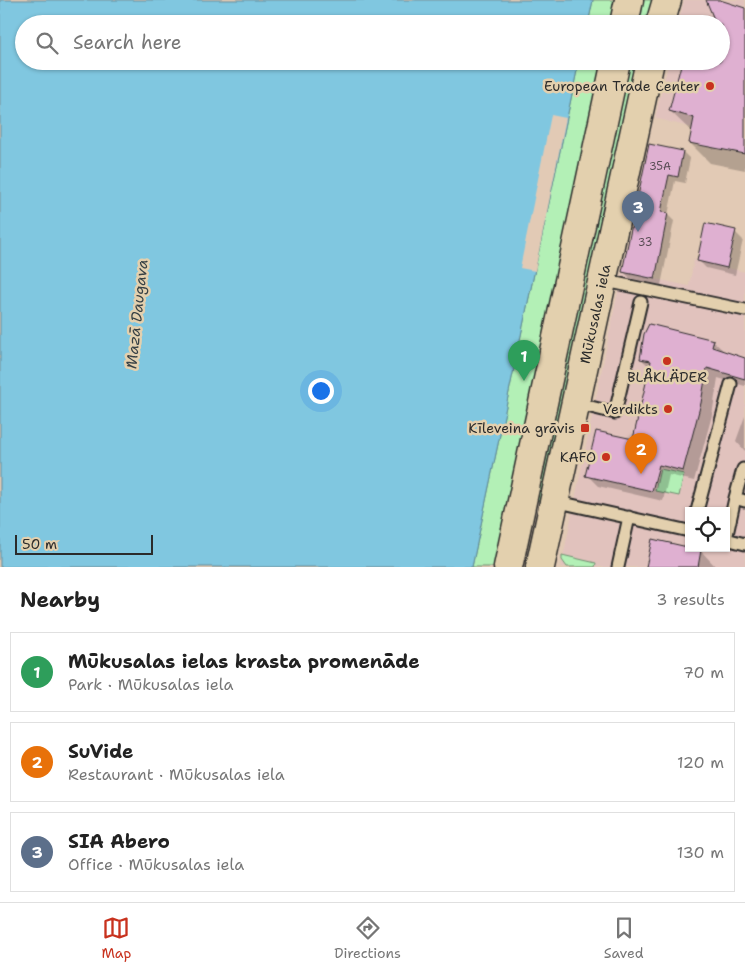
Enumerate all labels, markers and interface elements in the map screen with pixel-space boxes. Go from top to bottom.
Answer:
search box [15,15,730,70]
icon: search [33,29,61,57]
text: Search here [73,30,182,55]
place label: European Trade Center [544,77,700,95]
marker: European Trade Center [704,80,716,92]
house number: 35A [649,159,671,174]
pin: 3 [622,191,654,232]
house number: 33 [638,235,652,250]
water label: Mazā Daugava [121,258,153,370]
street label: Mūkusalas iela [575,262,615,365]
pin: 1 [508,340,540,381]
marker: BLÅKLÄDER [661,355,673,367]
place label: BLÅKLÄDER [627,368,707,386]
your location [308,378,334,404]
place label: Verdikts [603,400,658,418]
marker: Verdikts [662,403,674,415]
place label: Kīleveina grāvis [468,419,575,437]
marker: Kīleveina grāvis [579,422,591,434]
pin: 2 [625,433,657,474]
place label: KAFO [560,448,596,466]
marker: KAFO [600,451,612,463]
map controls [685,507,730,552]
button: locate [685,507,730,552]
scale bar [15,532,152,555]
text: 50 m [22,535,57,553]
text: Nearby [20,586,100,614]
text: 3 results [656,589,725,610]
text: Mūkusalas ielas krasta promenāde [68,649,420,674]
text: 1 [33,662,41,683]
text: 70 m [683,662,724,683]
text: Park · Mūkusalas iela [68,674,234,695]
text: SuVide [68,739,133,764]
text: 2 [31,752,43,773]
text: 120 m [677,752,724,773]
text: Restaurant · Mūkusalas iela [68,764,285,785]
text: SIA Abero [68,829,170,854]
text: 3 [31,842,43,863]
text: 130 m [677,842,724,863]
text: Office · Mūkusalas iela [68,854,244,875]
tab: Map [101,914,131,962]
tab: Directions [334,914,401,962]
tab: Saved [604,914,644,962]

